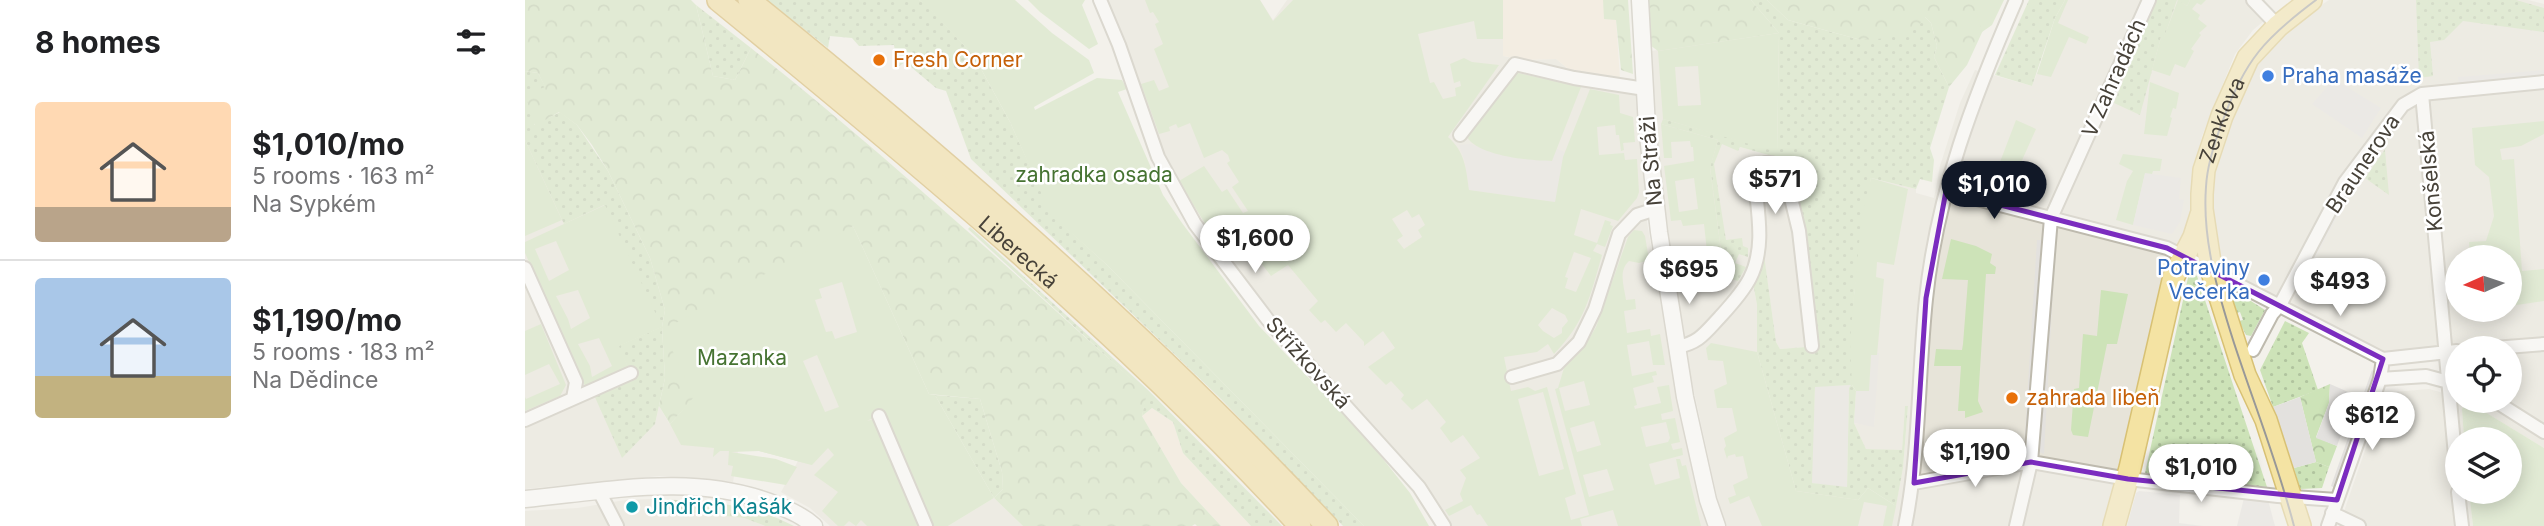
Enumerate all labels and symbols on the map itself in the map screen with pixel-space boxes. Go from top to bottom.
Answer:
street label: V Zahradách [2076,15,2151,141]
place label: Fresh Corner [893,47,1023,72]
marker: Fresh Corner [871,52,887,68]
place label: Praha masáže [2282,63,2422,88]
marker: Praha masáže [2260,68,2276,84]
street label: Zenklova [2194,73,2250,166]
street label: Braunerova [2320,110,2405,218]
street label: Na Stráži [1634,115,1667,207]
street label: Konšelská [2414,130,2447,232]
pin: $571 [1734,156,1816,216]
park label: zahradka osada [1015,162,1173,187]
pin: $1,010 [1937,162,2051,221]
street label: Liberecká [974,210,1063,294]
pin: $1,600 [1198,216,1312,275]
north arrow [2445,245,2522,322]
pin: $695 [1648,246,1730,306]
place label: Potraviny Večerka [2157,255,2250,304]
pin: $493 [2299,258,2381,318]
marker: Potraviny Večerka [2256,272,2272,288]
street label: Střížkovská [1261,312,1356,414]
park label: Mazanka [697,345,787,370]
place label: zahrada libeň [2026,385,2160,410]
marker: zahrada libeň [2004,390,2020,406]
pin: $612 [2331,392,2413,452]
pin: $1,190 [1918,430,2032,489]
pin: $1,010 [2144,444,2258,504]
place label: Jindřich Kašák [646,494,793,519]
marker: Jindřich Kašák [624,499,640,515]

